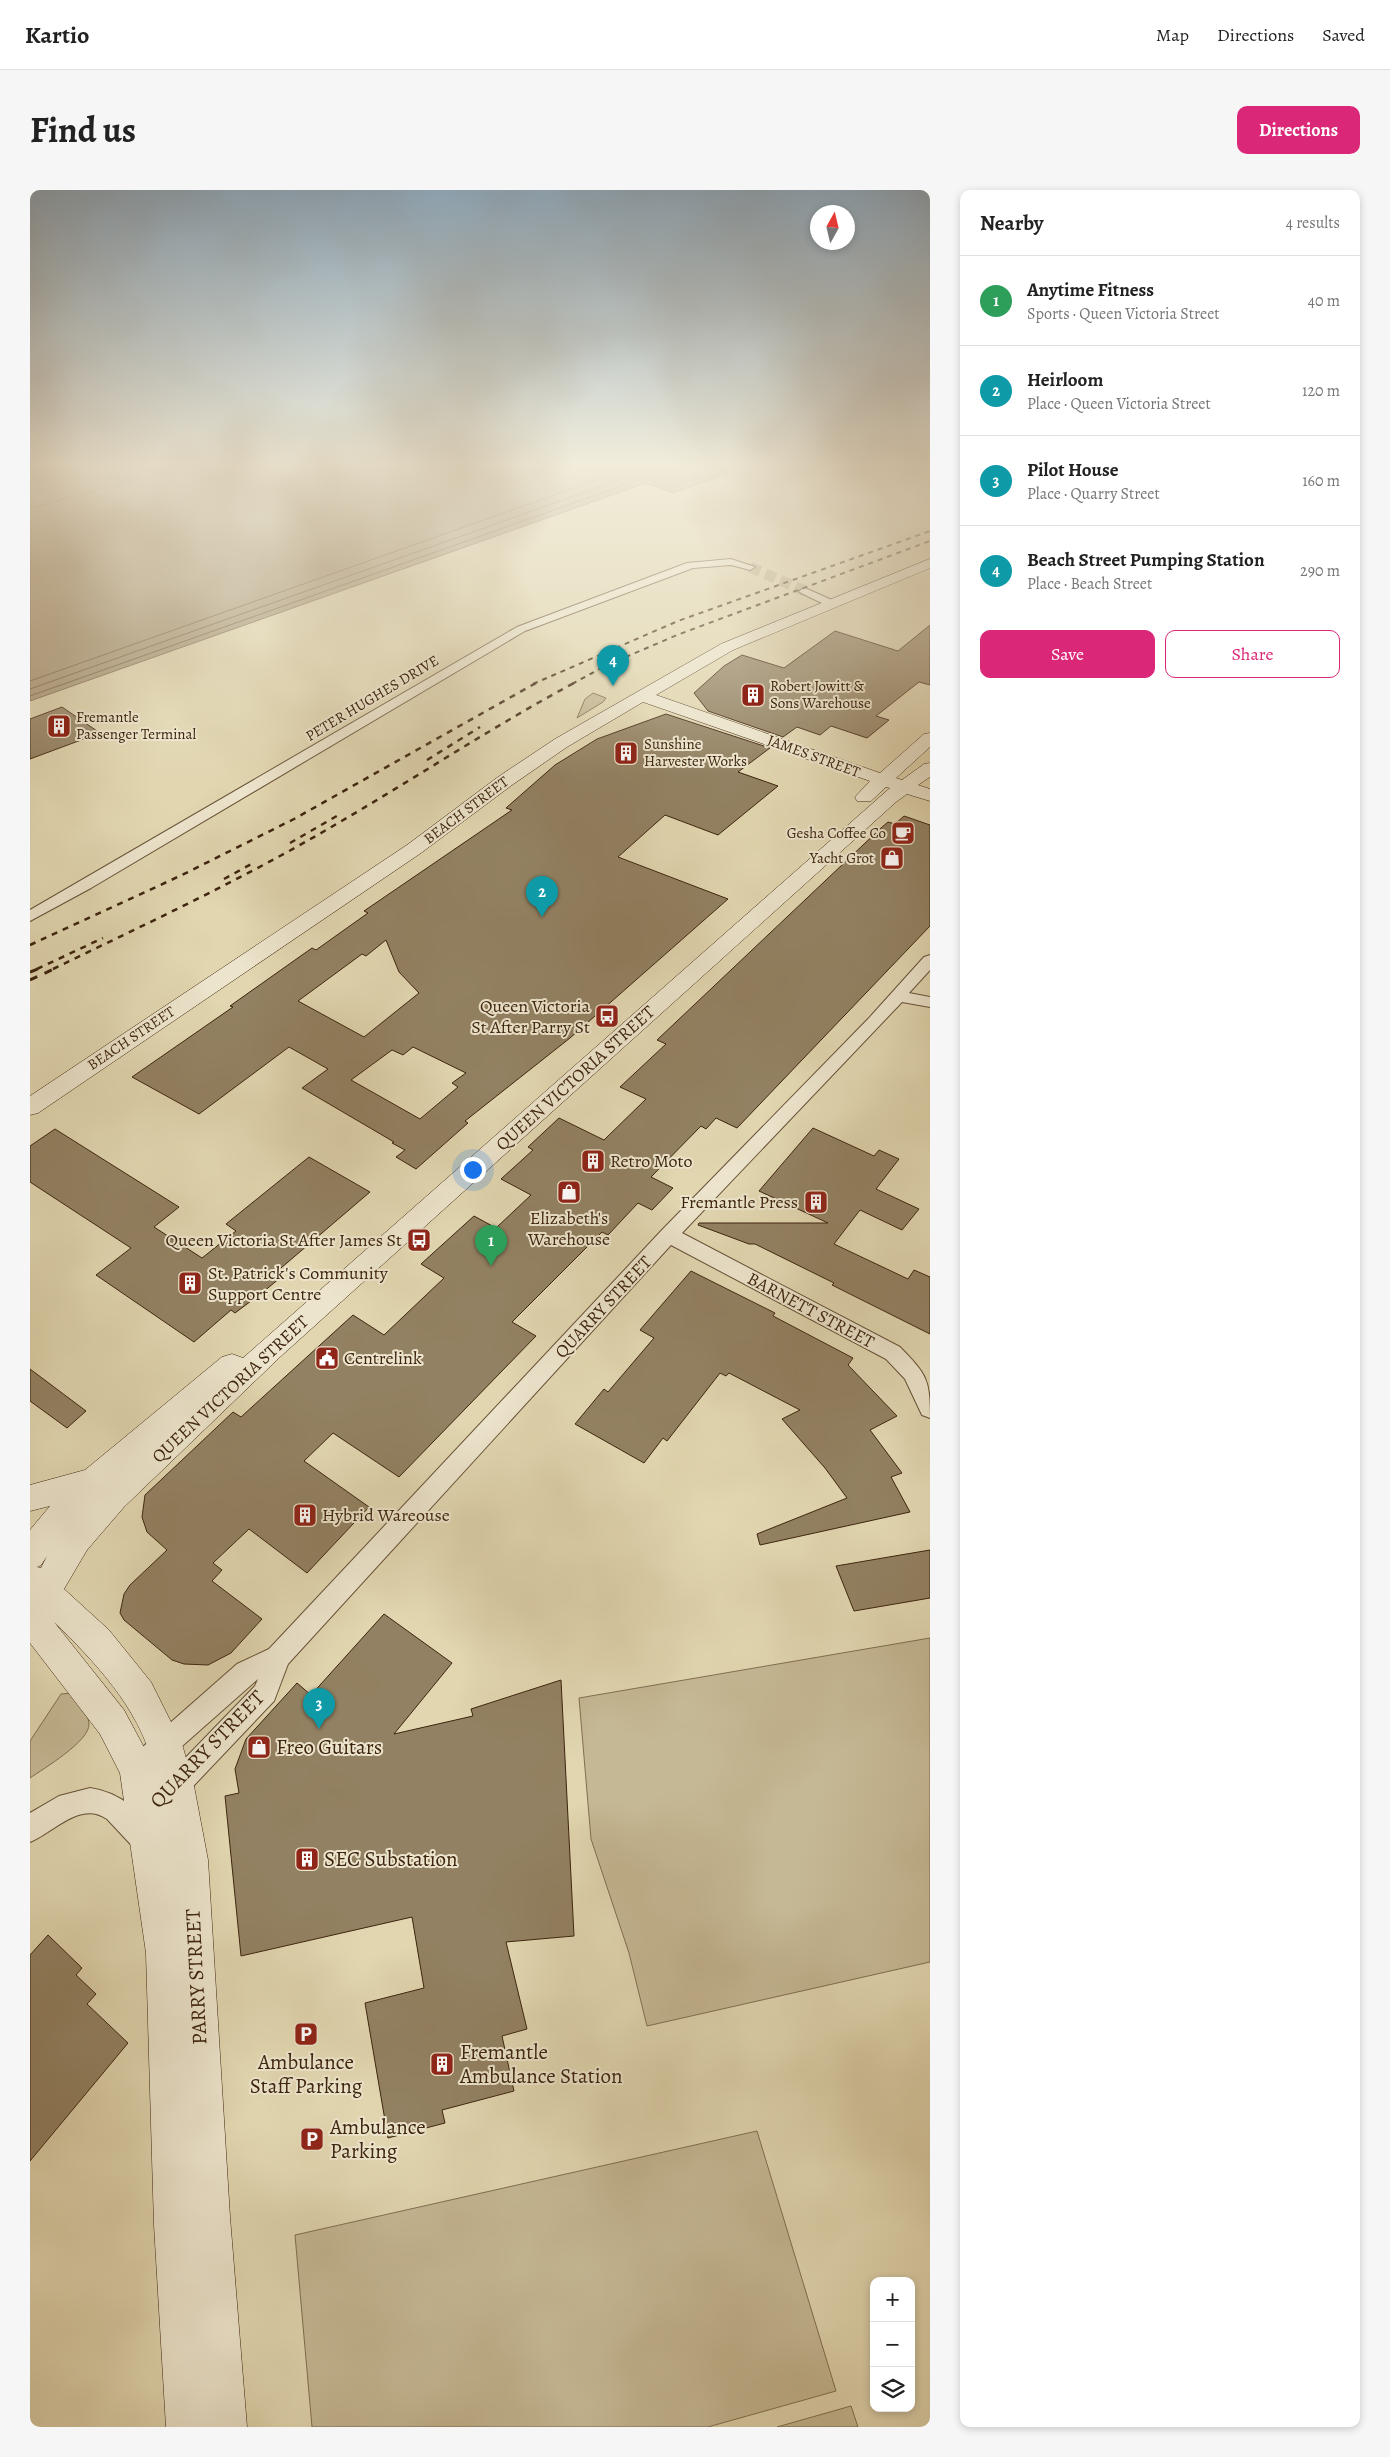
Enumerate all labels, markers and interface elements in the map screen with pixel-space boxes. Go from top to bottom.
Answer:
text: Kartio [25,19,89,51]
text: Map [1156,23,1189,47]
text: Directions [1217,23,1294,47]
text: Saved [1322,23,1365,47]
text: Find us [30,106,136,154]
button: Directions [1237,106,1360,154]
north arrow [810,205,855,250]
text: Nearby [980,209,1043,237]
text: 4 results [1286,212,1340,234]
text: Anytime Fitness [1027,277,1154,303]
text: 1 [993,290,999,312]
text: 40 m [1308,290,1340,312]
text: Sports · Queen Victoria Street [1027,303,1220,325]
text: Heirloom [1027,367,1103,393]
text: 2 [992,380,1000,402]
text: 120 m [1302,380,1340,402]
text: Place · Queen Victoria Street [1027,393,1211,415]
text: Pilot House [1027,457,1118,483]
text: 3 [993,470,999,492]
text: 160 m [1302,470,1340,492]
text: Place · Quarry Street [1027,483,1160,505]
text: Beach Street Pumping Station [1027,547,1265,573]
text: 4 [992,560,1000,582]
text: 290 m [1300,560,1340,582]
text: Place · Beach Street [1027,573,1152,595]
button: Save [980,630,1155,678]
button: Share [1165,630,1340,678]
pin: 4 [597,645,629,686]
street label: PETER HUGHES DRIVE [302,650,442,746]
place label: Robert Jowitt & Sons Warehouse [770,676,871,713]
building icon: Robert Jowitt & Sons Warehouse [740,682,766,708]
place label: Fremantle Passenger Terminal [76,707,197,744]
building icon: Fremantle Passenger Terminal [46,713,72,739]
street label: JAMES STREET [765,730,864,782]
place label: Sunshine Harvester Works [644,734,747,771]
building icon: Sunshine Harvester Works [613,740,639,766]
street label: BEACH STREET [420,771,513,848]
cafe icon: Gesha Coffee Co [890,820,916,846]
place label: Gesha Coffee Co [787,823,886,843]
shop icon: Yacht Grot [879,845,905,871]
place label: Yacht Grot [809,848,874,868]
pin: 2 [526,876,558,917]
place label: Queen Victoria St After Parry St [471,994,591,1039]
street label: QUEEN VICTORIA STREET [490,1000,660,1156]
street label: BEACH STREET [83,1001,179,1075]
bus stop icon: Queen Victoria St After Parry St [594,1003,620,1029]
building icon: Retro Moto [580,1148,606,1174]
place label: Retro Moto [610,1149,692,1173]
your location [460,1157,486,1183]
shop icon: Elizabeth's Warehouse [556,1179,582,1205]
building icon: Fremantle Press [803,1189,829,1215]
place label: Fremantle Press [680,1190,798,1214]
place label: Elizabeth's Warehouse [527,1206,610,1251]
pin: 1 [475,1225,507,1266]
bus stop icon: Queen Victoria St After James St [406,1227,432,1253]
place label: Queen Victoria St After James St [166,1228,402,1252]
street label: QUARRY STREET [549,1250,657,1363]
place label: St. Patrick's Community Support Centre [208,1261,389,1306]
street label: BARNETT STREET [743,1266,879,1354]
building icon: St. Patrick's Community Support Centre [177,1270,203,1296]
street label: QUEEN VICTORIA STREET [146,1310,314,1468]
public building icon: Centrelink [314,1345,340,1371]
place label: Centrelink [344,1346,422,1370]
building icon: Hybrid Wareouse [292,1502,318,1528]
place label: Hybrid Wareouse [322,1503,450,1527]
street label: QUARRY STREET [144,1684,271,1814]
pin: 3 [303,1688,335,1729]
place label: Freo Guitars [276,1733,382,1761]
shop icon: Freo Guitars [246,1734,272,1760]
place label: SEC Substation [324,1845,458,1873]
building icon: SEC Substation [294,1846,320,1872]
street label: PARRY STREET [178,1908,214,2046]
parking icon: Ambulance Staff Parking [293,2021,319,2047]
place label: Fremantle Ambulance Station [459,2038,623,2090]
place label: Ambulance Staff Parking [250,2048,363,2100]
building icon: Fremantle Ambulance Station [429,2051,455,2077]
place label: Ambulance Parking [329,2113,426,2165]
parking icon: Ambulance Parking [299,2126,325,2152]
map controls [870,2277,915,2412]
button: + [870,2277,915,2322]
button: − [870,2322,915,2367]
button: layers [870,2367,915,2412]

